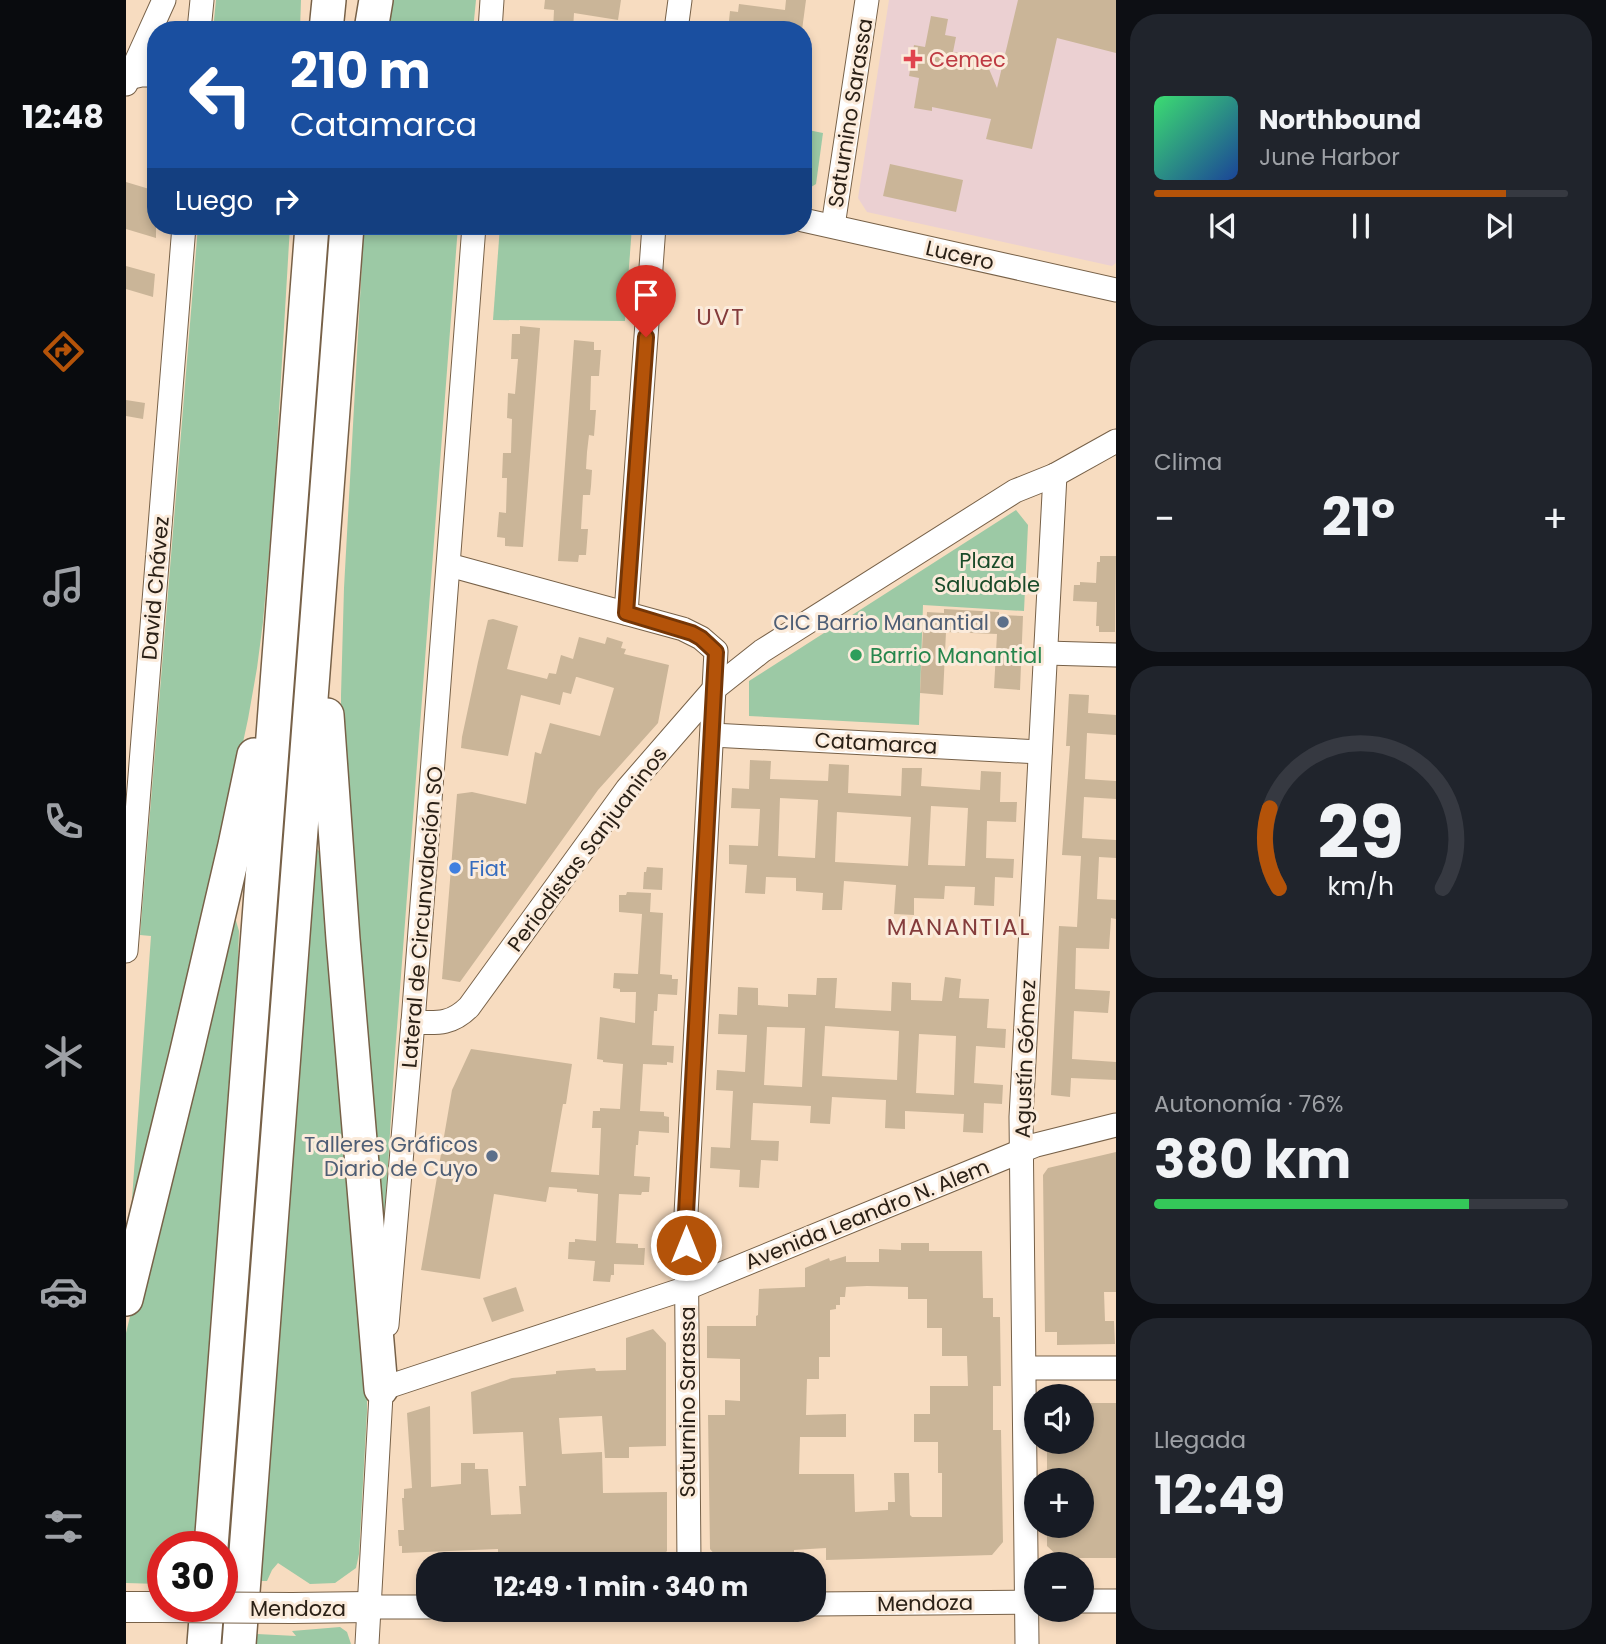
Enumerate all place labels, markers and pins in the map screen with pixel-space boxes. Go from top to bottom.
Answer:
place label: Cemec [929,45,1006,74]
marker: Cemec [903,49,923,69]
pin [616,265,676,337]
place label: CIC Barrio Manantial [773,608,989,637]
marker: CIC Barrio Manantial [995,614,1011,630]
place label: Barrio Manantial [870,641,1042,670]
marker: Barrio Manantial [848,647,864,663]
place label: Fiat [469,854,507,883]
marker: Fiat [447,860,463,876]
place label: Talleres Gráficos Diario de Cuyo [304,1130,478,1183]
marker: Talleres Gráficos Diario de Cuyo [484,1148,500,1164]

